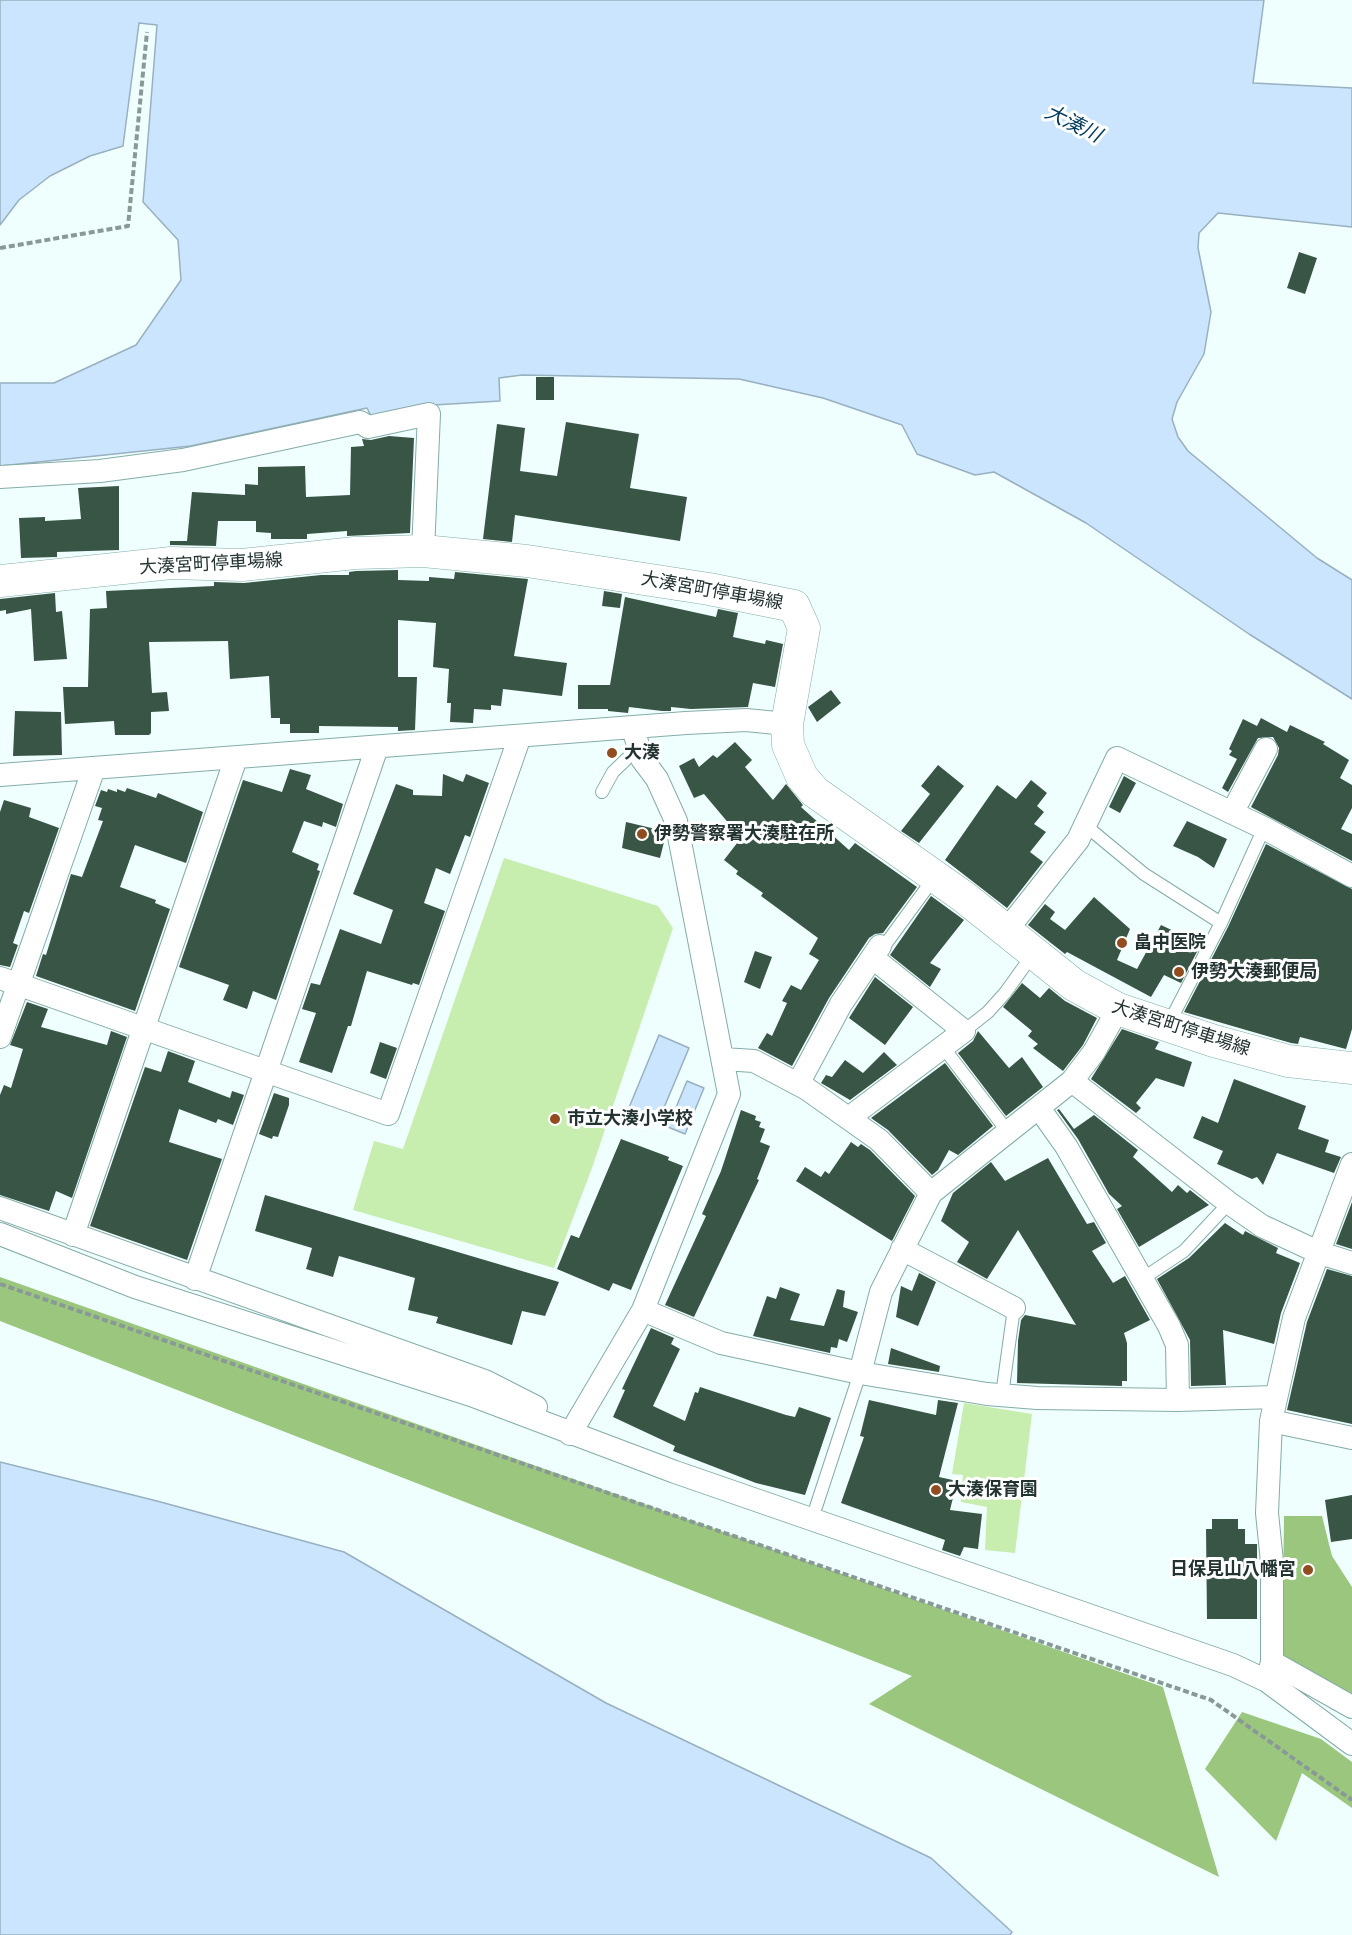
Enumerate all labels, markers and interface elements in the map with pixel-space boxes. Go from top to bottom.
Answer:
water label: 大湊川 [1041,100,1105,148]
street label: 大湊宮町停車場線 [139,549,283,579]
street label: 大湊宮町停車場線 [639,568,785,614]
place label: 大湊 [624,742,660,764]
marker: 大湊 [605,746,619,760]
place label: 伊勢警察署大湊駐在所 [654,823,834,845]
marker: 伊勢警察署大湊駐在所 [635,827,649,841]
place label: 畠中医院 [1134,932,1206,954]
marker: 畠中医院 [1115,936,1129,950]
place label: 伊勢大湊郵便局 [1191,961,1317,983]
marker: 伊勢大湊郵便局 [1172,965,1186,979]
street label: 大湊宮町停車場線 [1109,995,1253,1061]
place label: 市立大湊小学校 [567,1108,693,1130]
marker: 市立大湊小学校 [548,1112,562,1126]
place label: 大湊保育園 [948,1479,1038,1501]
marker: 大湊保育園 [929,1483,943,1497]
place label: 日保見山八幡宮 [1170,1559,1296,1581]
marker: 日保見山八幡宮 [1301,1563,1315,1577]

